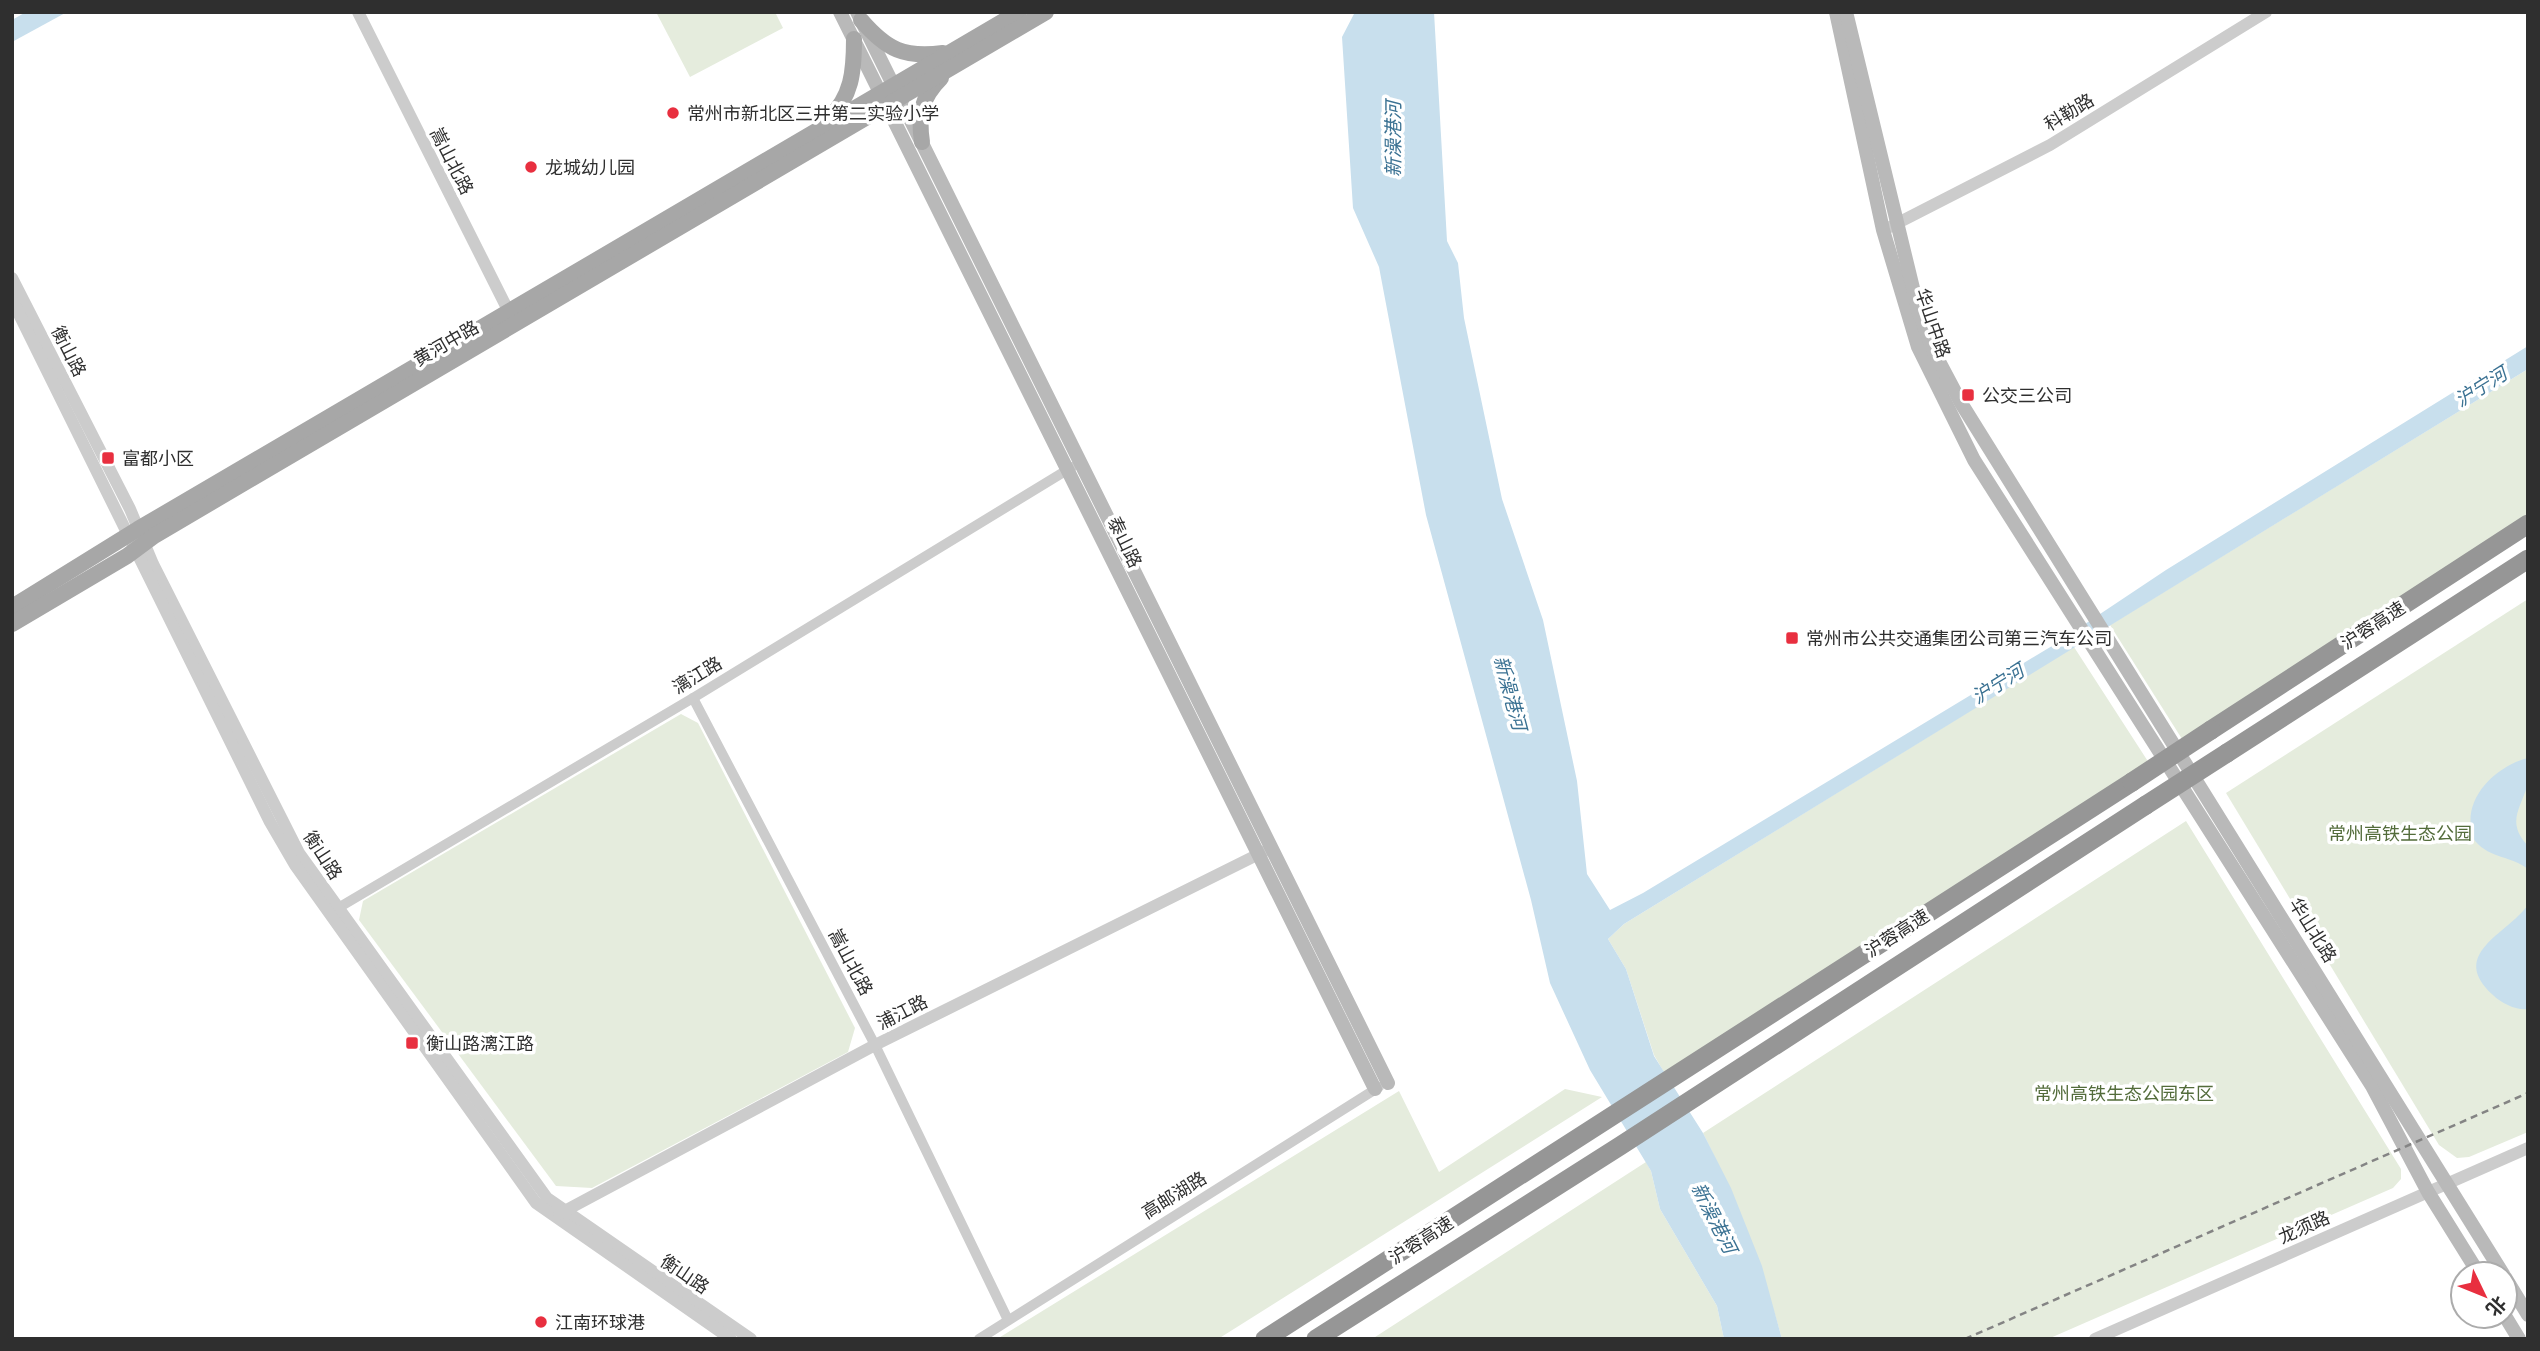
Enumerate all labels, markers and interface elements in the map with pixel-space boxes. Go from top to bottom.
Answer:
street label: 科勒路 [2039,87,2099,137]
water label: 新澡港河 [1380,97,1407,177]
place label: 常州市新北区三井第二实验小学 [687,101,939,126]
marker: 常州市新北区三井第二实验小学 [665,105,681,121]
street label: 嵩山北路 [425,123,479,199]
place label: 龙城幼儿园 [545,155,635,180]
marker: 龙城幼儿园 [523,159,539,175]
street label: 华山中路 [1909,285,1957,361]
street label: 黄河中路 [409,314,483,372]
street label: 衡山路 [46,321,92,381]
water label: 沪宁河 [2450,358,2516,414]
place label: 公交三公司 [1982,383,2072,408]
marker: 公交三公司 [1960,387,1976,403]
place label: 富都小区 [122,446,194,471]
marker: 富都小区 [100,450,116,466]
street label: 泰山路 [1102,512,1148,572]
street label: 沪蓉高速 [2336,595,2410,655]
place label: 常州市公共交通集团公司第三汽车公司 [1806,626,2112,651]
marker: 常州市公共交通集团公司第三汽车公司 [1784,630,1800,646]
street label: 漓江路 [667,650,727,700]
water label: 新澡港河 [1487,653,1534,737]
water label: 沪宁河 [1967,655,2033,711]
park label: 常州高铁生态公园 [2328,821,2472,846]
street label: 衡山路 [298,826,348,884]
street label: 华山北路 [2283,893,2343,967]
street label: 沪蓉高速 [1860,903,1934,963]
street label: 嵩山北路 [823,924,879,1000]
street label: 浦江路 [872,989,932,1035]
place label: 衡山路漓江路 [426,1031,534,1056]
marker: 衡山路漓江路 [404,1035,420,1051]
park label: 常州高铁生态公园东区 [2034,1081,2214,1106]
street label: 高邮湖路 [1137,1165,1211,1225]
water label: 新澡港河 [1685,1178,1745,1262]
street label: 龙须路 [2274,1205,2334,1249]
street label: 沪蓉高速 [1384,1210,1458,1270]
street label: 衡山路 [656,1249,714,1299]
north arrow [2449,1260,2519,1330]
text: 北 [2480,1290,2512,1322]
place label: 江南环球港 [555,1310,645,1335]
marker: 江南环球港 [533,1314,549,1330]

